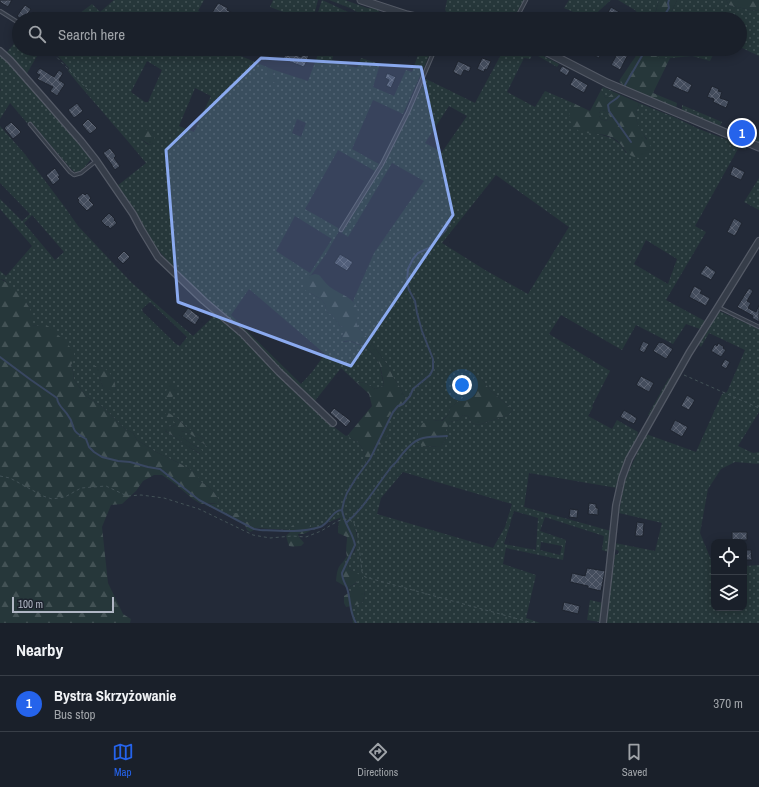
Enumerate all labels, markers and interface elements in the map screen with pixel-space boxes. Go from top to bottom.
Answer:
search box [12,12,747,56]
icon: search [26,23,48,45]
text: Search here [58,24,125,45]
pin: 1 [729,118,755,148]
your location [452,375,472,395]
map controls [711,539,747,611]
button: locate [711,539,747,575]
button: layers [711,575,747,611]
scale bar [12,595,114,614]
text: 100 m [18,597,43,611]
text: Nearby [16,638,63,661]
text: Bystra Skrzyżowanie [54,685,176,706]
text: 1 [26,695,32,712]
text: 370 m [713,695,743,712]
text: Bus stop [54,706,95,723]
tab: Map [112,741,134,779]
tab: Directions [357,741,398,779]
tab: Saved [622,741,647,779]

